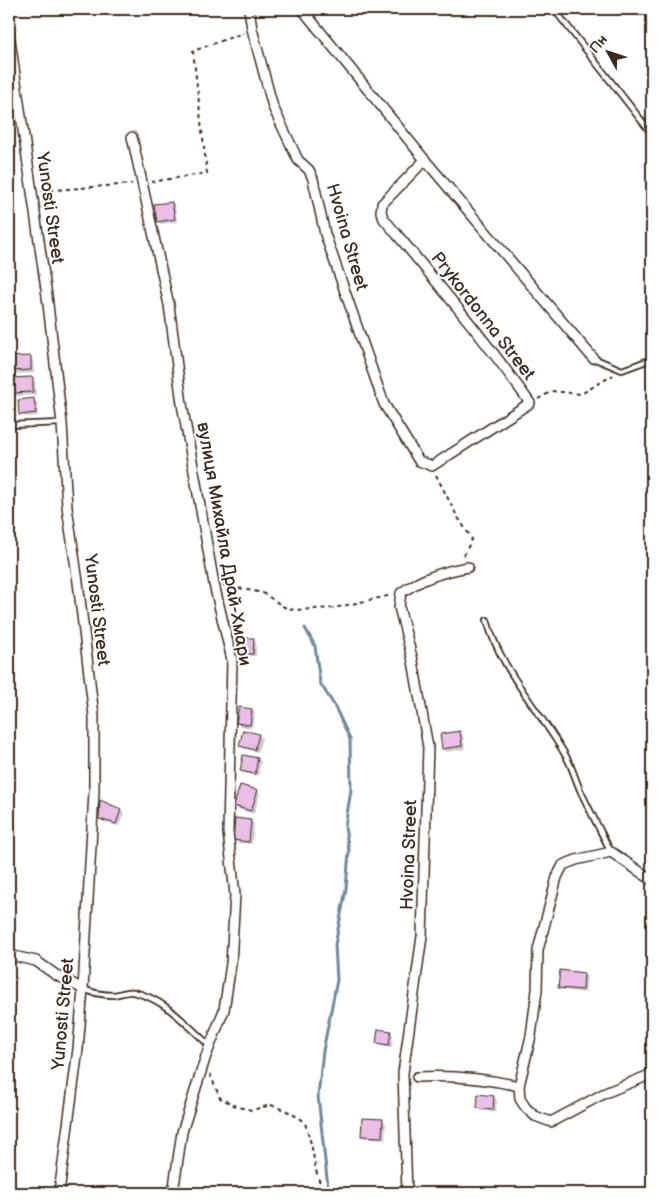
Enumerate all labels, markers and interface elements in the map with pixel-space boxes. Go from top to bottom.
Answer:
north arrow [584,28,634,78]
text: Пн [586,31,611,57]
street label: Yunosti Street [32,150,68,266]
street label: Hvoina Street [322,181,372,293]
street label: Prykordonna Street [426,248,540,385]
street label: вулиця Михайла Драй-Хмари [192,420,256,668]
street label: Yunosti Street [80,552,114,668]
street label: Hvoina Street [397,799,421,910]
street label: Yunosti Street [48,957,78,1072]

